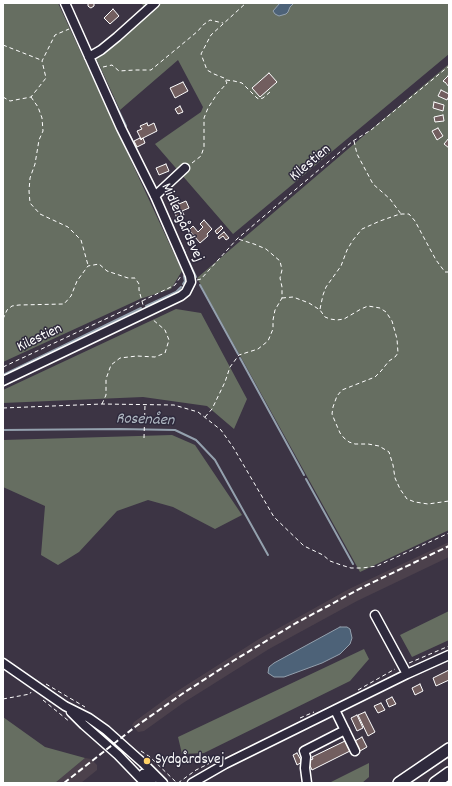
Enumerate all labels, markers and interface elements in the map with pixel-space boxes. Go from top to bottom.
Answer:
street label: Kilestien [287,142,335,186]
street label: Midlergårdsvej [156,181,206,265]
street label: Kilestien [14,321,66,357]
water label: Rosenåen [115,410,175,432]
place label: Sydgårdsvej [155,752,224,770]
marker: Sydgårdsvej [142,756,152,766]

